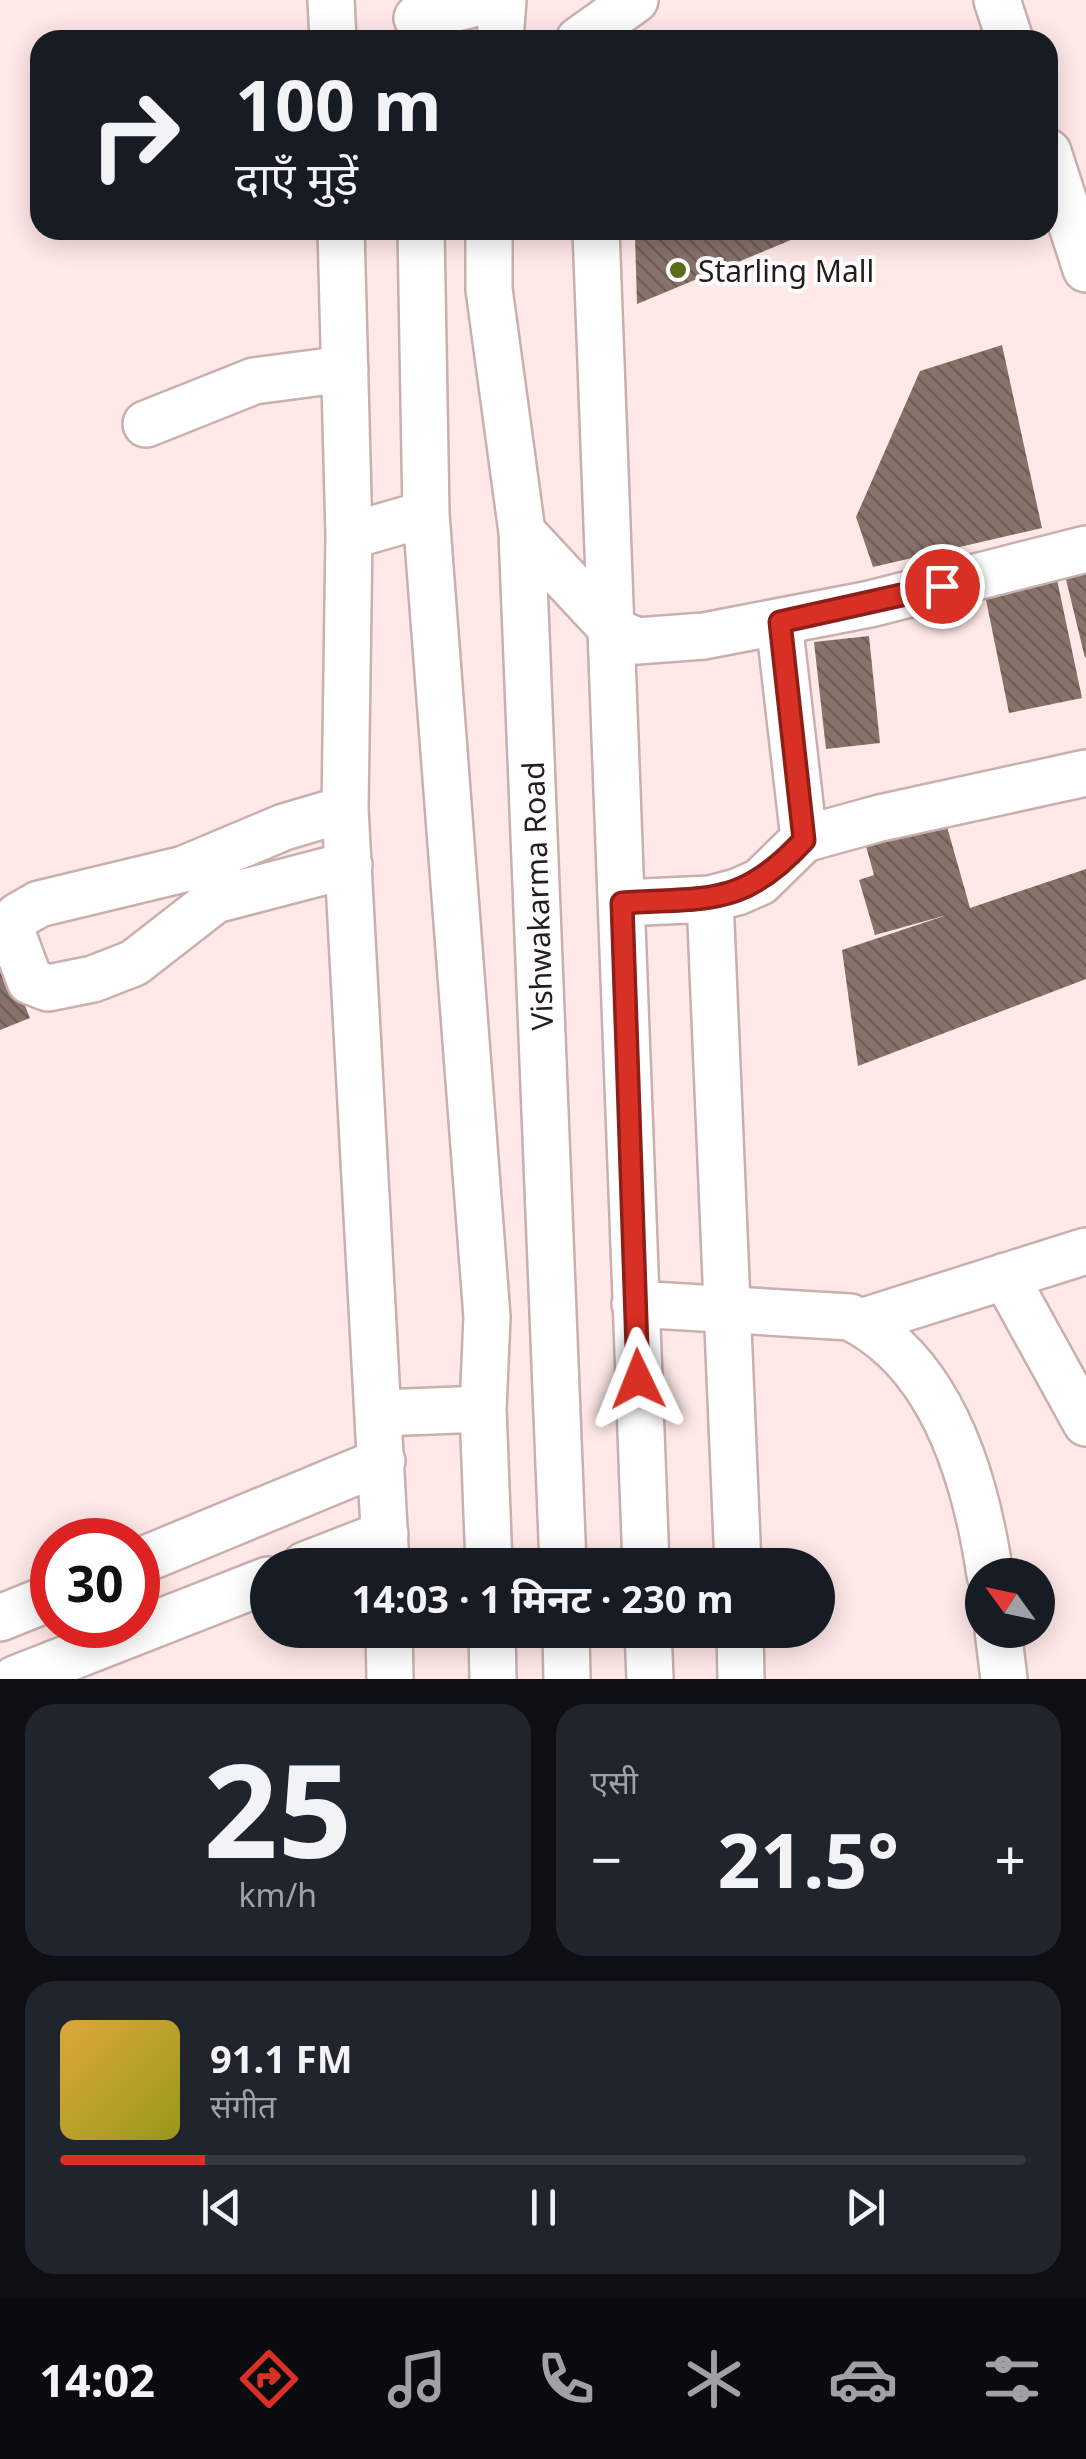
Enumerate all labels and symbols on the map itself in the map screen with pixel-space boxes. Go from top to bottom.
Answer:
place label: Starling Mall [698,250,874,291]
marker: Starling Mall [667,259,689,281]
pin [900,544,985,629]
street label: Vishwakarma Road [512,761,562,1031]
position arrow [586,1327,690,1431]
speed limit sign: 30 [30,1518,160,1648]
north arrow [965,1558,1055,1648]

